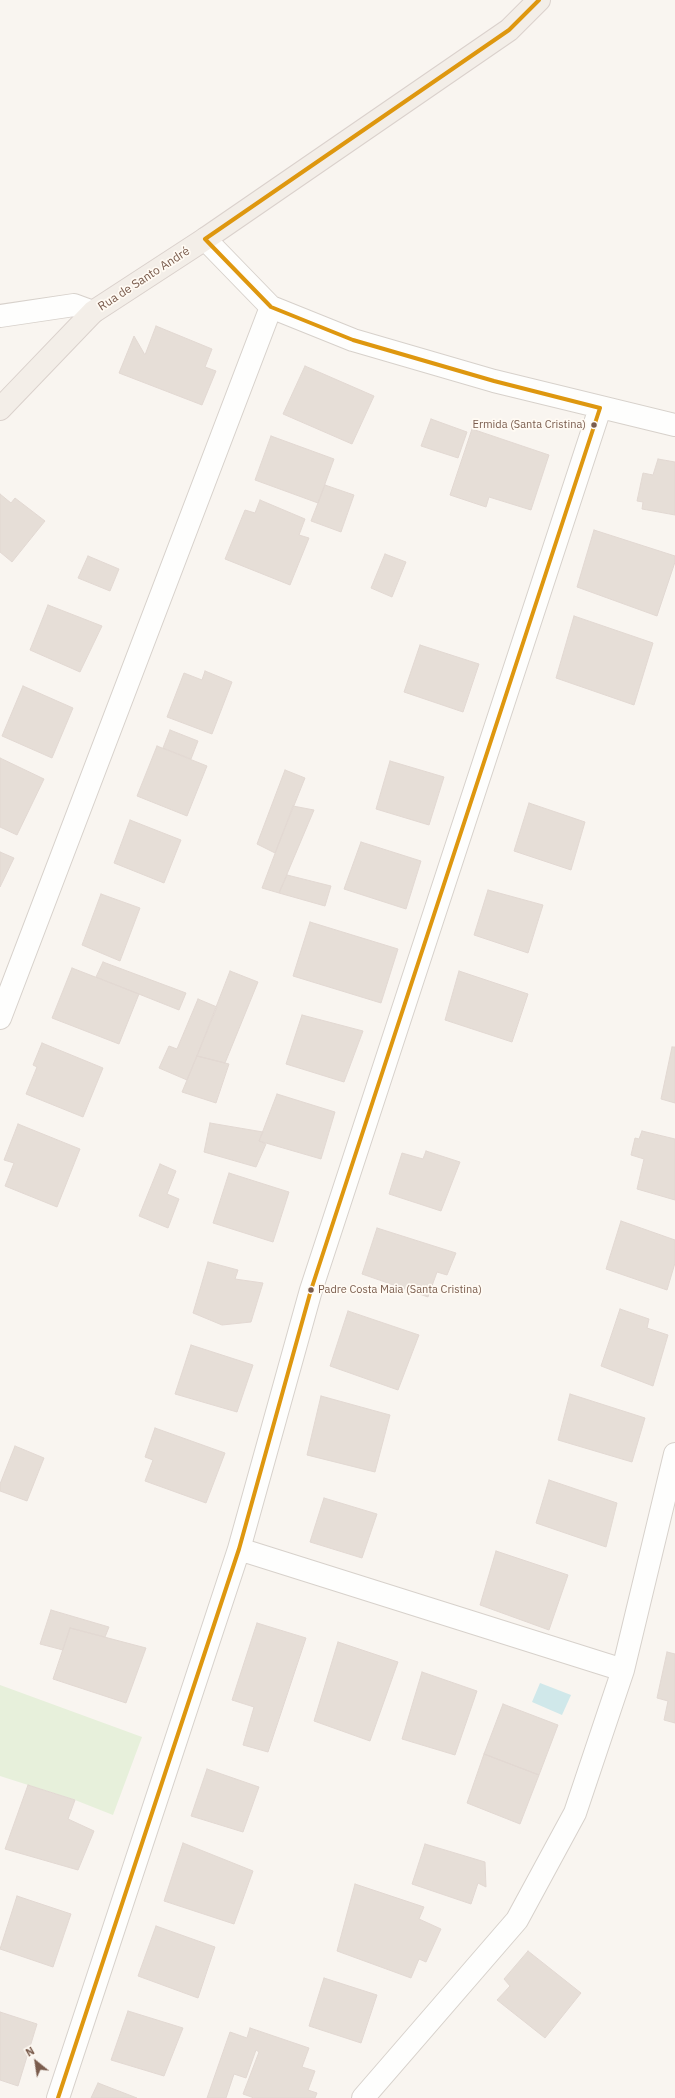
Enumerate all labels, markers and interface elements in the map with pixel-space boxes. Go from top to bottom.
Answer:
street label: Rua de Santo André [95,244,193,314]
place label: Ermida (Santa Cristina) [473,418,586,432]
marker: Ermida (Santa Cristina) [589,420,599,430]
place label: Padre Costa Maia (Santa Cristina) [318,1283,482,1297]
marker: Padre Costa Maia (Santa Cristina) [306,1285,316,1295]
north arrow [16,2042,56,2082]
text: N [23,2044,37,2060]

